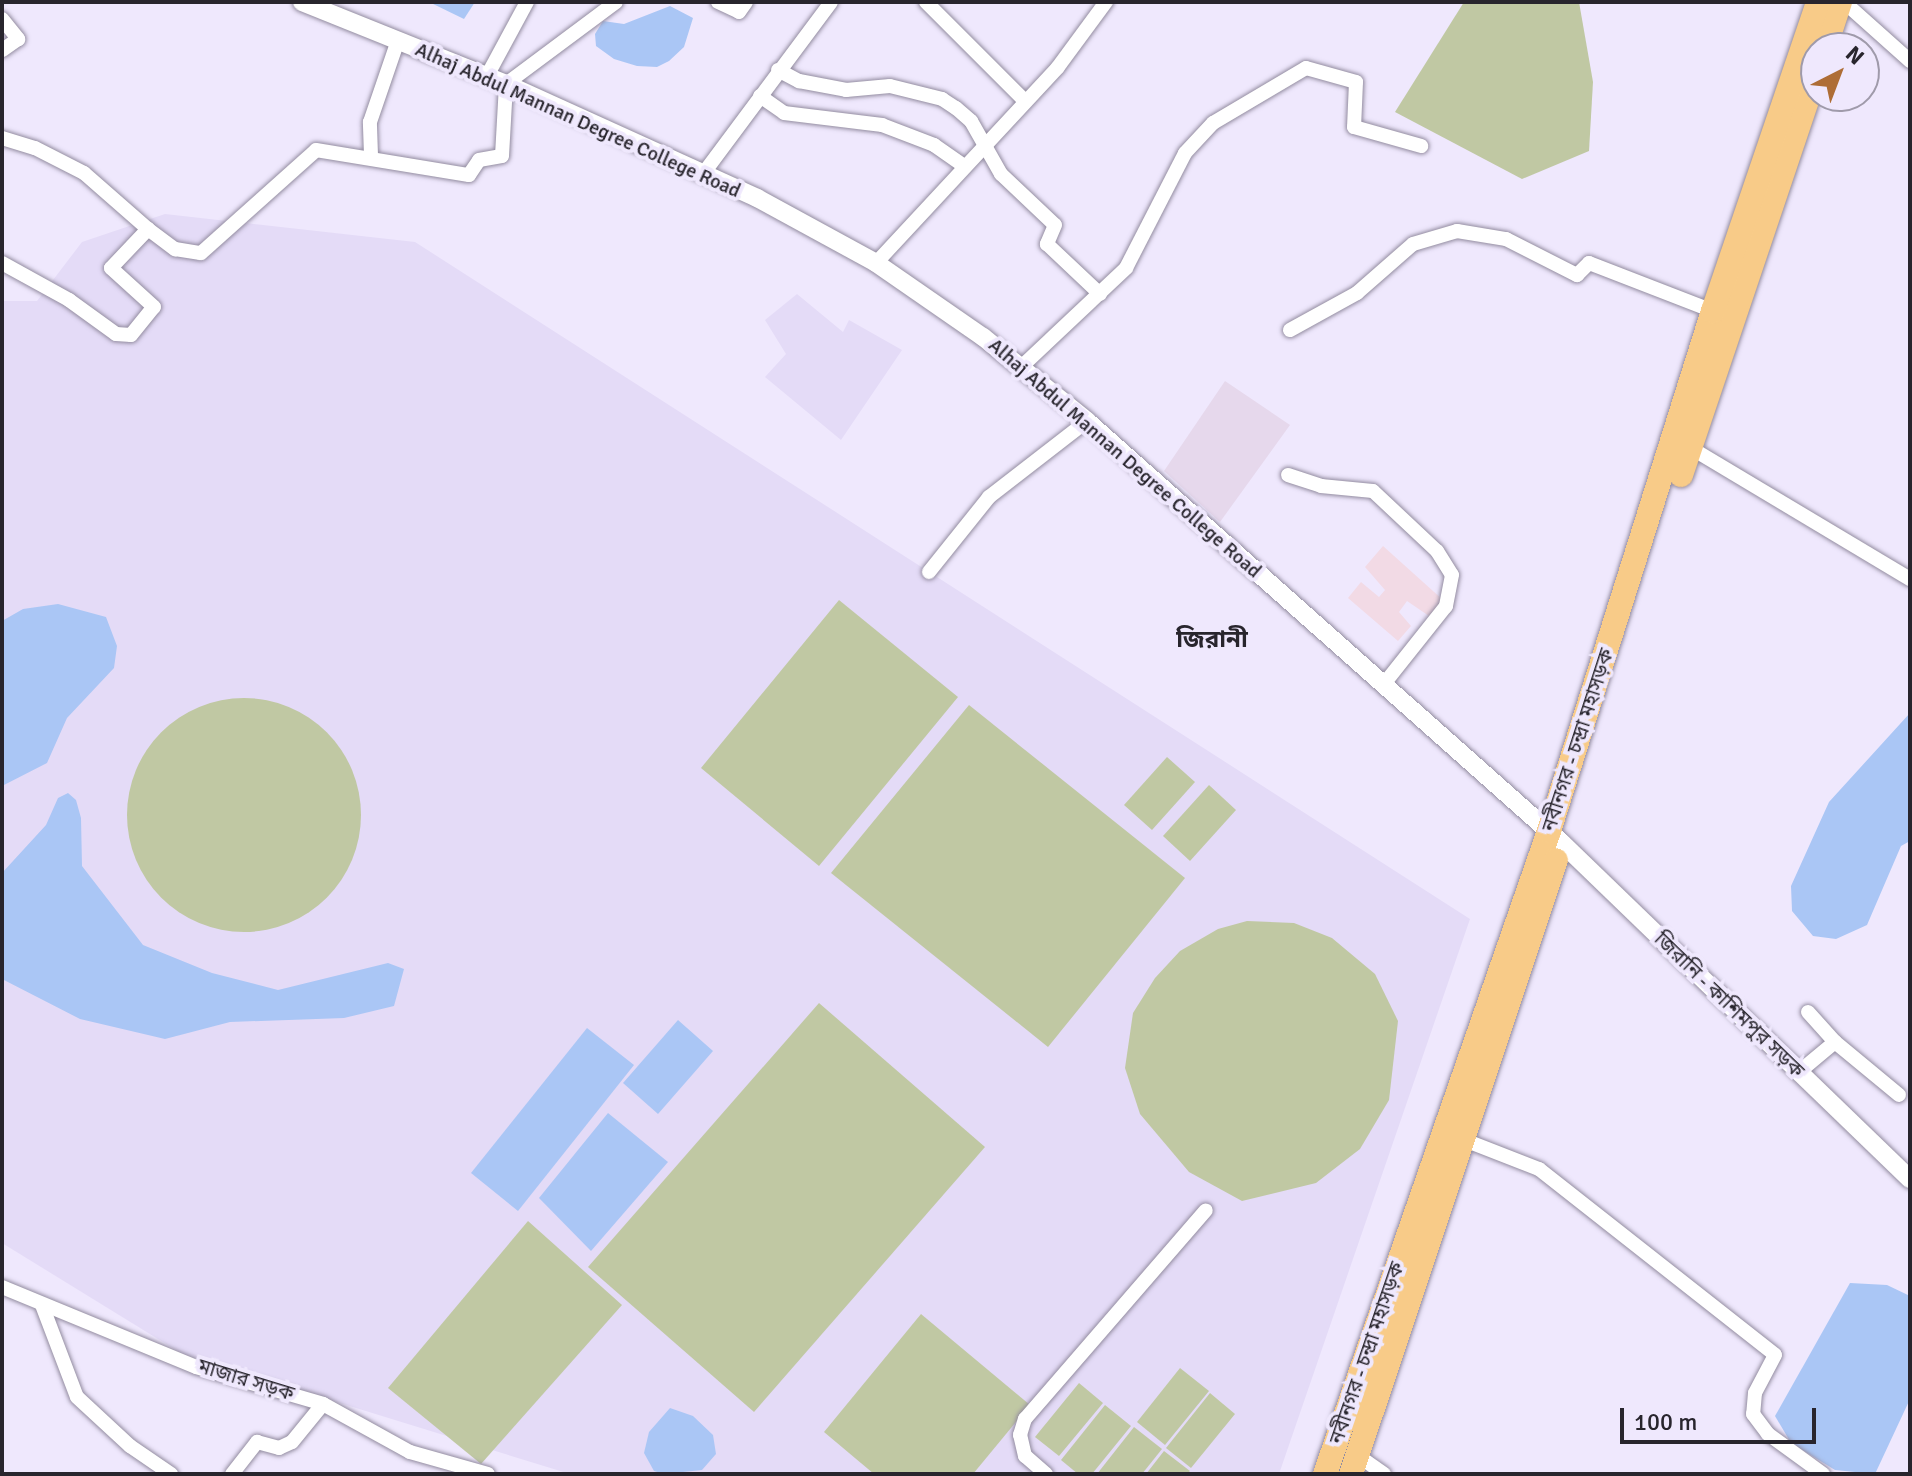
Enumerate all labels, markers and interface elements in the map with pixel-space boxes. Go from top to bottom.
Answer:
north arrow [1800,32,1880,112]
street label: Alhaj Abdul Mannan Degree College Road [412,37,744,203]
text: N [1840,40,1870,70]
street label: Alhaj Abdul Mannan Degree College Road [984,333,1266,583]
district label: জিরানী [1176,626,1248,654]
street label: নবীনগর - চন্দ্রা মহাসড়ক [1537,646,1619,834]
street label: জিরানি - কাশিমপুর সড়ক [1649,927,1809,1083]
street label: নবীনগর - চন্দ্রা মহাসড়ক [1325,1259,1409,1447]
street label: মাজার সড়ক [195,1354,297,1406]
scale bar [1624,1392,1820,1442]
text: 100 m [1634,1407,1697,1437]

